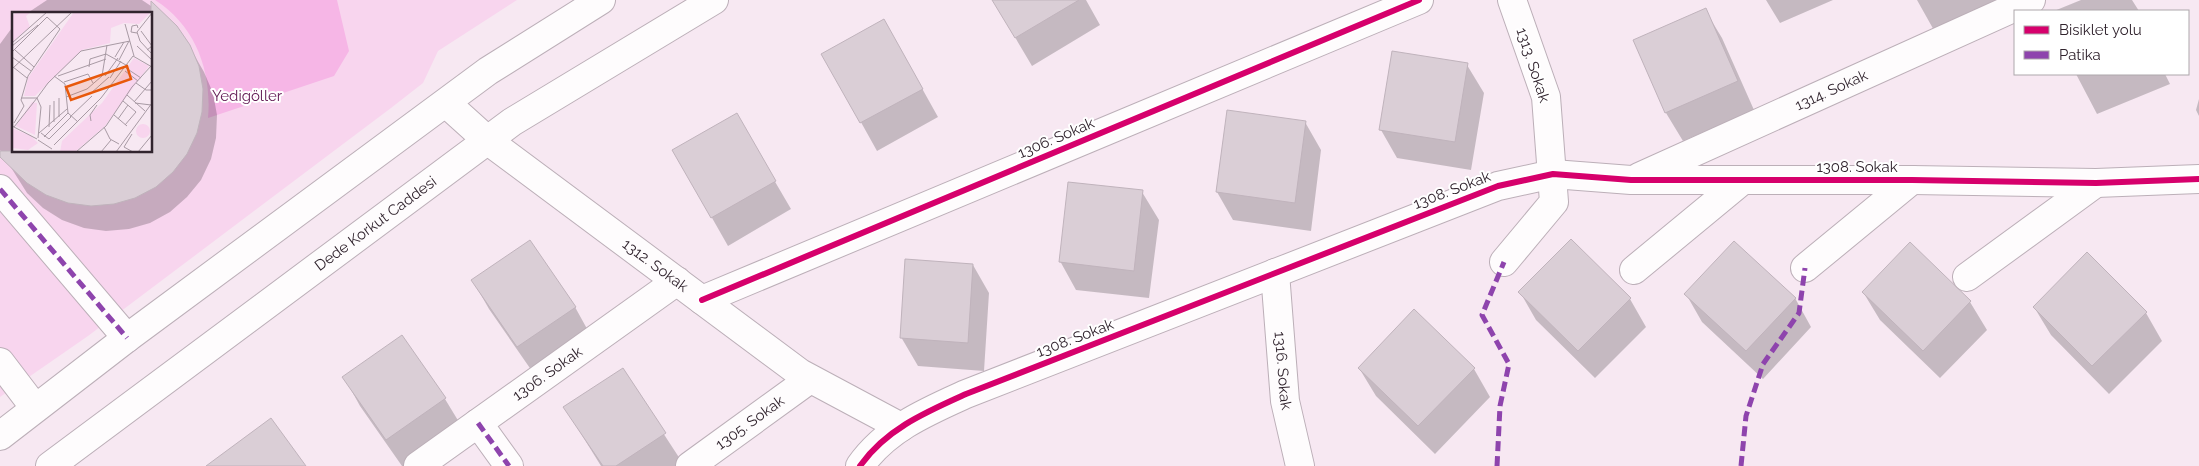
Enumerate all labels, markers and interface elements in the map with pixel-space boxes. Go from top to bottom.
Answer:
legend [2014,10,2189,75]
inset map [12,12,152,152]
text: Bisiklet yolu [2059,21,2142,39]
street label: 1313. Sokak [1512,25,1554,105]
text: Patika [2059,46,2101,64]
street label: 1314. Sokak [1792,66,1871,114]
park label: Yedigöller [212,87,283,105]
street label: 1306. Sokak [1015,114,1097,162]
street label: 1308. Sokak [1816,158,1898,176]
street label: 1308. Sokak [1411,167,1493,213]
street label: Dede Korkut Caddesi [311,172,440,275]
street label: 1312. Sokak [619,235,692,296]
street label: 1308. Sokak [1034,315,1116,361]
street label: 1316. Sokak [1271,331,1296,412]
street label: 1306. Sokak [509,343,586,405]
street label: 1305. Sokak [712,392,788,454]

